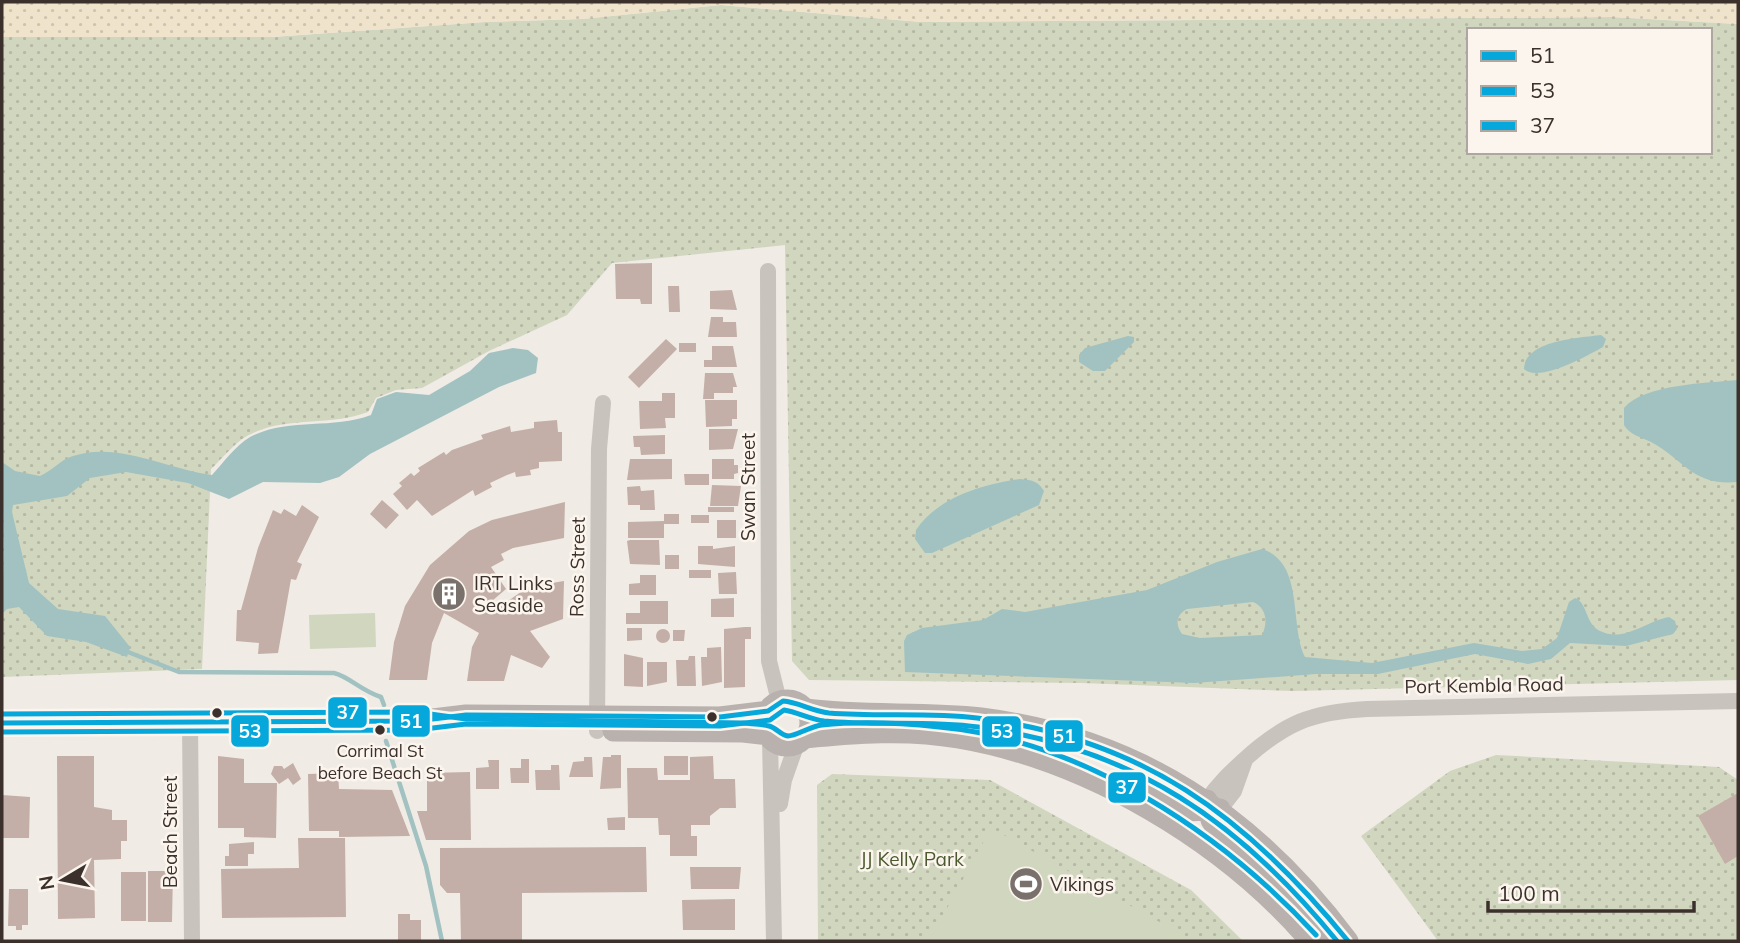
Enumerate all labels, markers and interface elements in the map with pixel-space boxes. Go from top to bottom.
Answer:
legend [1467,28,1712,154]
text: 51 [1530,42,1555,68]
text: 53 [1530,77,1555,103]
text: 37 [1530,112,1555,138]
street label: Swan Street [736,433,760,541]
street label: Ross Street [564,516,590,617]
place label: IRT Links Seaside [474,571,553,617]
building icon: IRT Links Seaside [430,575,468,613]
street label: Port Kembla Road [1404,672,1564,698]
line badge: 37 [327,696,368,729]
text: 37 [337,700,359,724]
line badge: 51 [391,704,431,738]
unlabelled marker [210,706,224,720]
text: 51 [400,709,422,733]
unlabelled marker [705,710,719,724]
line badge: 53 [230,714,270,748]
line badge: 53 [981,715,1022,748]
text: 53 [239,719,261,743]
text: 53 [991,719,1013,743]
line badge: 51 [1044,719,1084,753]
marker: Corrimal St before Beach St [373,723,387,737]
text: 51 [1053,724,1075,748]
place label: Corrimal St before Beach St [318,740,442,783]
line badge: 37 [1107,771,1147,804]
street label: Beach Street [158,775,182,888]
text: 37 [1116,775,1138,799]
north arrow [28,845,98,915]
park label: JJ Kelly Park [860,847,964,871]
sports icon: Vikings [1007,865,1045,903]
scale bar [1488,870,1694,914]
place label: Vikings [1050,872,1114,896]
text: N [33,874,59,892]
text: 100 m [1498,880,1560,906]

